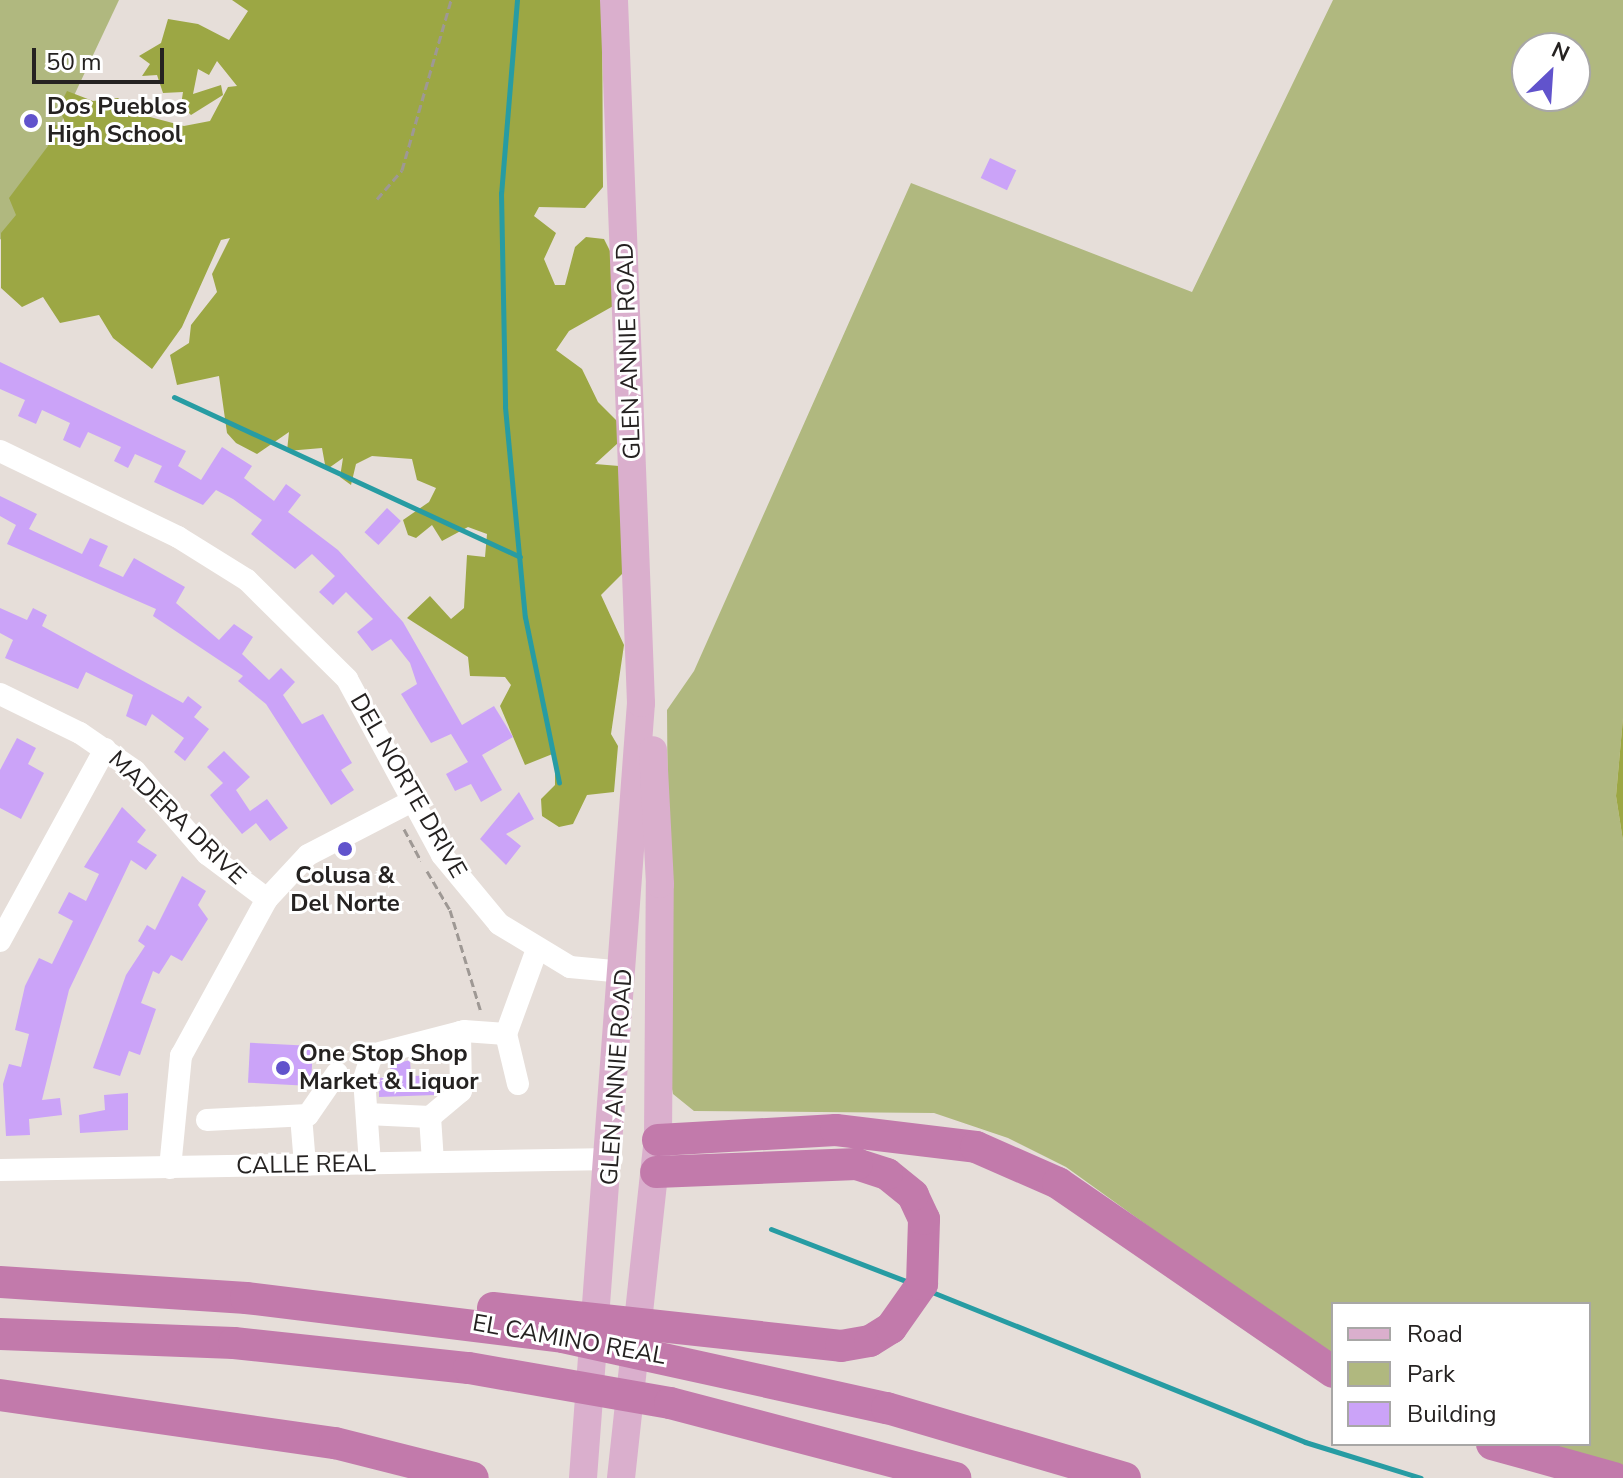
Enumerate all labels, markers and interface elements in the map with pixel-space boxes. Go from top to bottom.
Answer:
scale bar [36,32,168,82]
north arrow [1511,32,1591,112]
text: N [1546,35,1574,69]
text: 50 m [46,46,102,78]
place label: Dos Pueblos High School [47,93,187,149]
marker: Dos Pueblos High School [22,112,40,130]
street label: GLEN ANNIE ROAD [611,242,647,460]
street label: DEL NORTE DRIVE [344,689,472,883]
street label: MADERA DRIVE [102,745,252,891]
marker: Colusa & Del Norte [336,840,354,858]
place label: Colusa & Del Norte [290,862,400,918]
street label: GLEN ANNIE ROAD [595,968,639,1186]
place label: One Stop Shop Market & Liquor [299,1040,479,1096]
marker: One Stop Shop Market & Liquor [274,1059,292,1077]
street label: CALLE REAL [236,1149,376,1181]
legend [1331,1302,1591,1446]
street label: EL CAMINO REAL [470,1309,668,1371]
text: Road [1407,1318,1463,1350]
text: Park [1407,1358,1455,1390]
text: Building [1407,1398,1497,1430]

